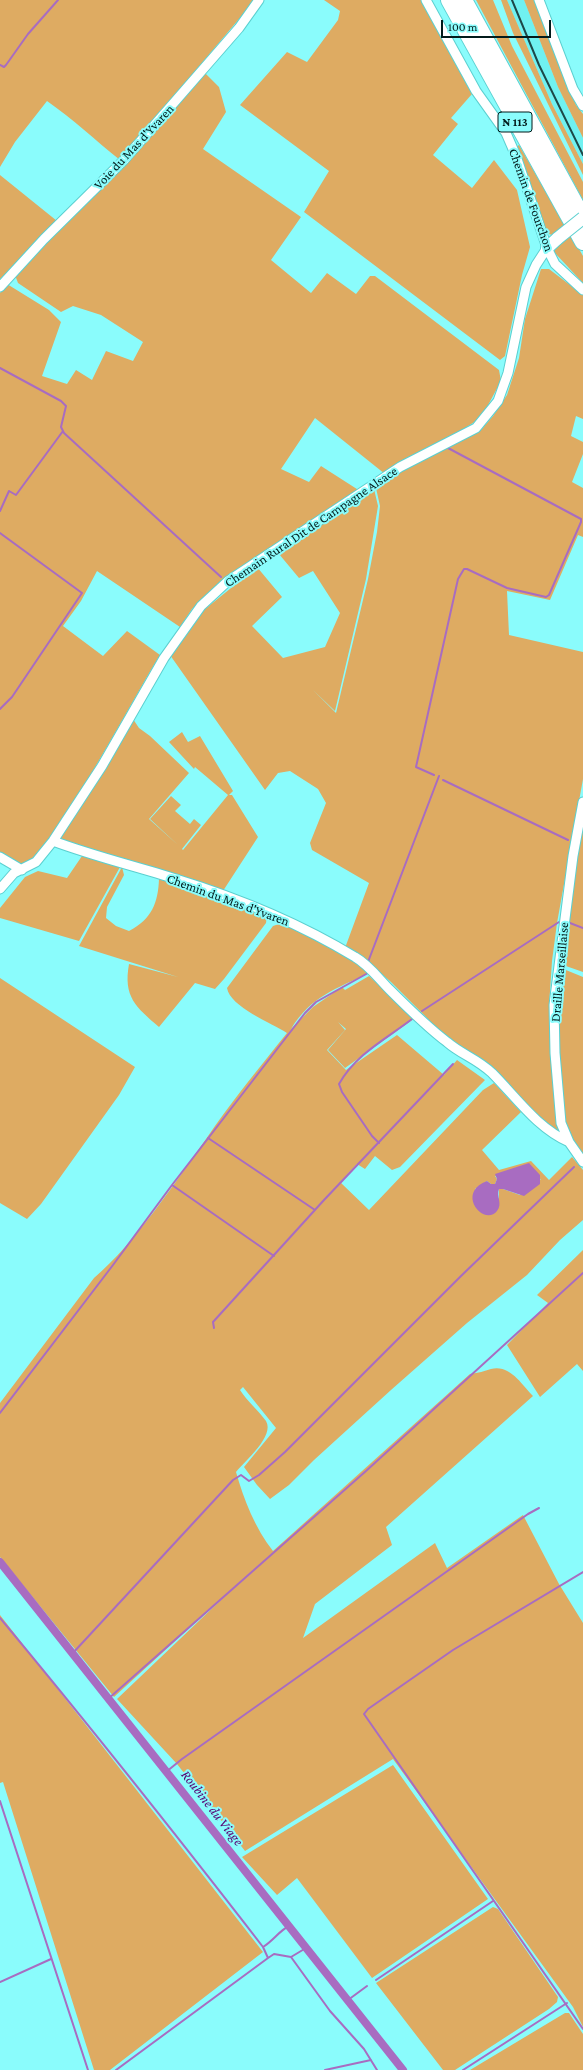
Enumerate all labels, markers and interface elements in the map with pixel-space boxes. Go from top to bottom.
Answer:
scale bar [443,12,553,38]
text: 100 m [448,20,477,34]
street label: Voie du Mas d'Yvaren [91,101,177,193]
road number: N 113 [498,112,532,132]
street label: Chemin de Fourchon [505,147,557,253]
street label: Chemain Rural Dit de Campagne Alsace [222,463,400,591]
street label: Chemin du Mas d'Yvaren [165,871,291,929]
street label: Draille Marseillaise [548,921,572,1023]
water label: Roubine du Viage [177,1767,247,1849]

